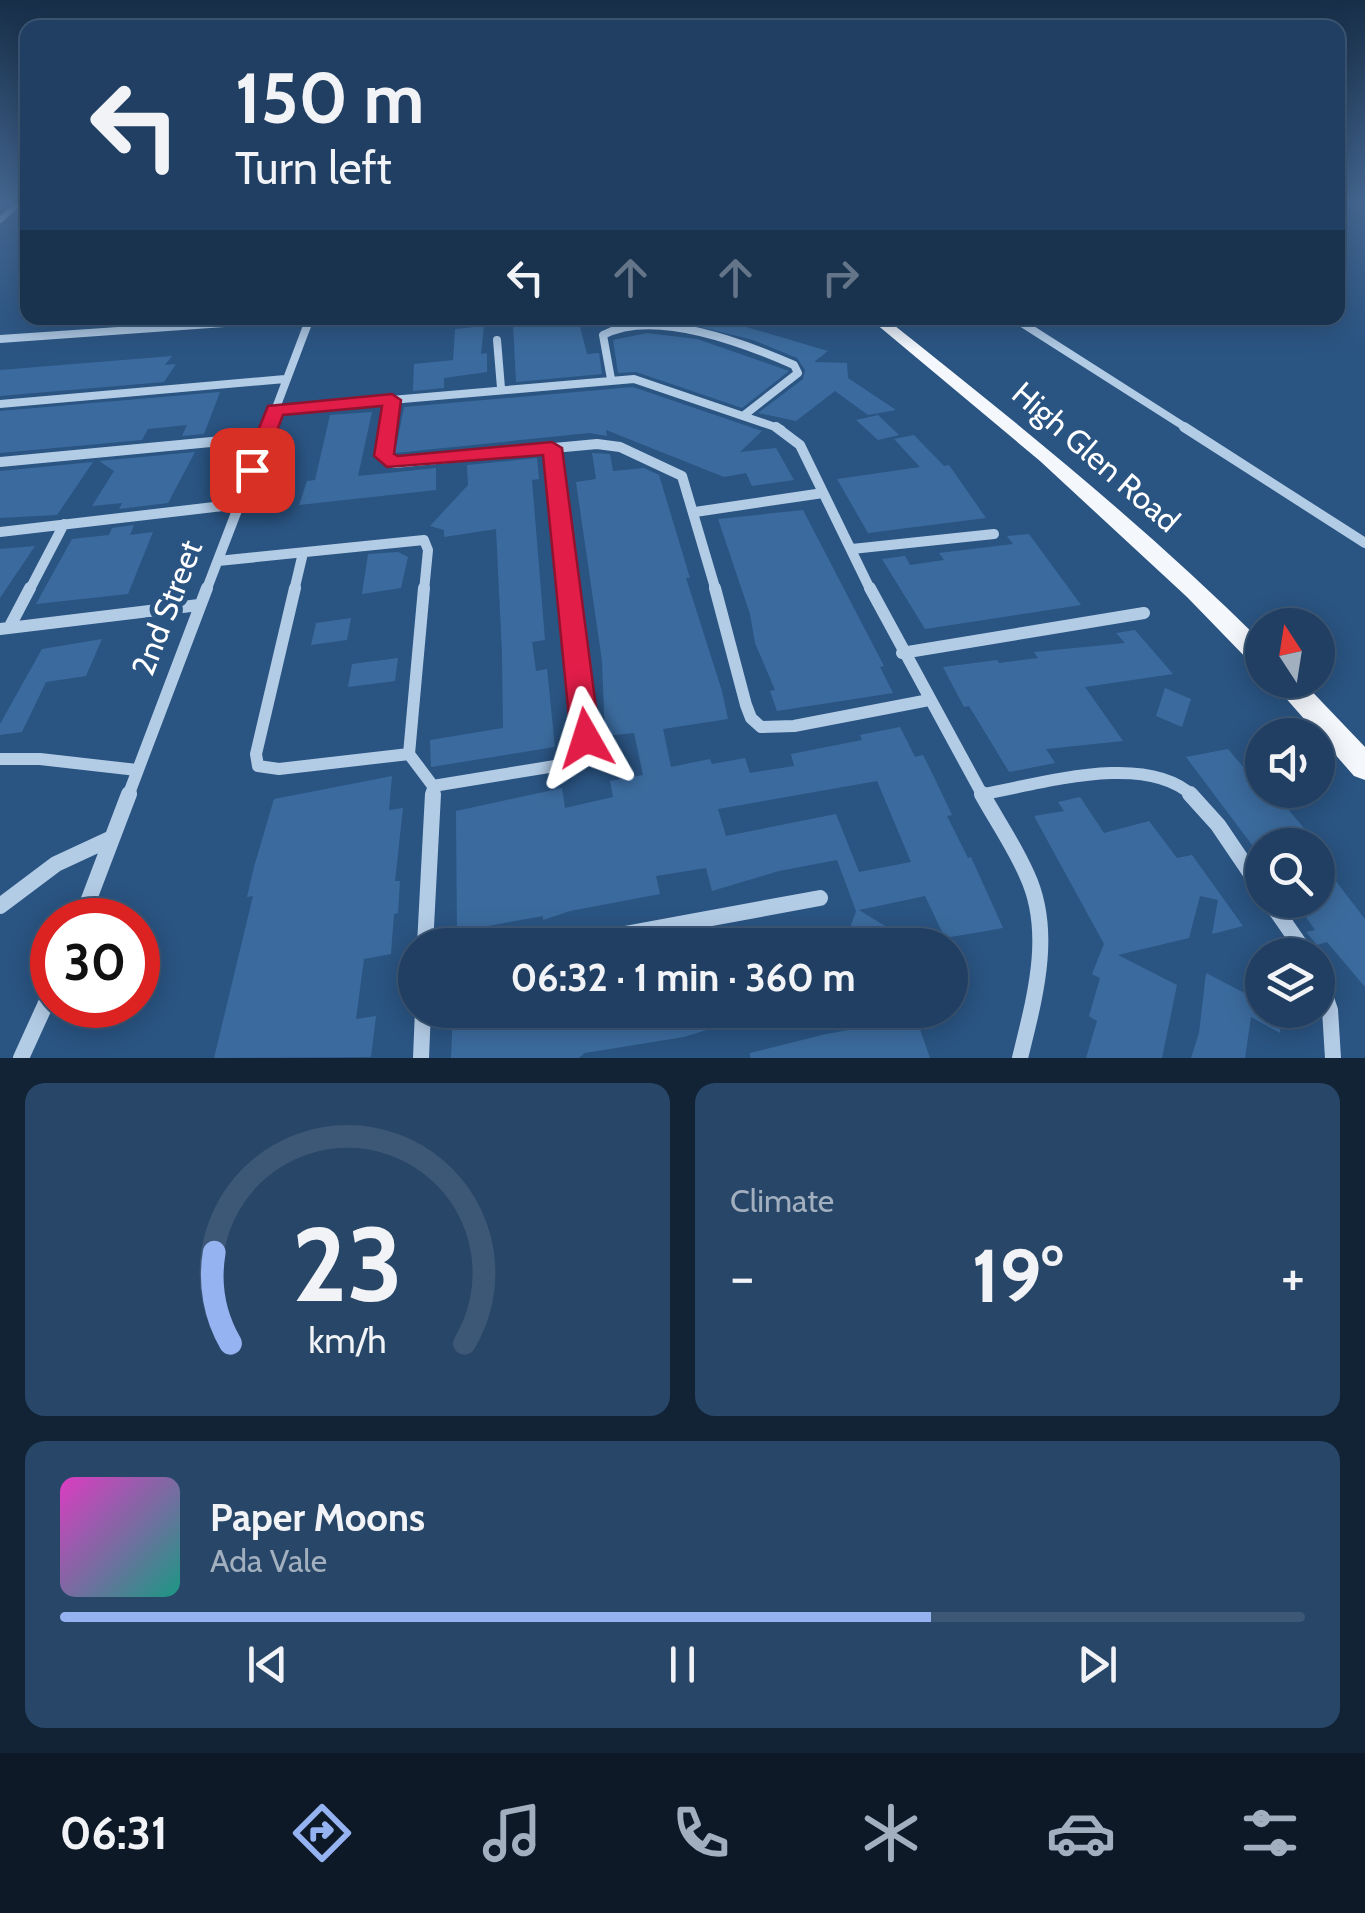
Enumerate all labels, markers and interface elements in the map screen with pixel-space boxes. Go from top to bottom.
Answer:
text: 150 m [235,55,424,141]
icon: left [70,60,200,190]
text: Turn left [235,141,392,195]
icon: left [498,250,553,305]
icon: ahead [603,250,658,305]
icon: ahead [708,250,763,305]
icon: right [813,250,868,305]
street label: High Glen Road [1005,373,1188,540]
pin [210,428,295,513]
icon: arrive [225,443,280,498]
street label: 2nd Street [123,534,210,681]
north arrow [1245,608,1335,698]
map controls [1245,608,1335,1028]
position arrow [534,686,638,790]
button: sound [1245,718,1335,808]
button: search [1245,828,1335,918]
speed limit sign: 30 [30,898,160,1028]
button: layers [1245,938,1335,1028]
text: 06:32 · 1 min · 360 m [511,954,855,1001]
text: Climate [730,1181,834,1220]
text: 23 [292,1201,403,1327]
text: 19° [972,1230,1063,1321]
text: − [730,1243,754,1310]
text: + [1281,1243,1305,1310]
text: km/h [308,1319,387,1362]
text: Paper Moons [210,1494,425,1541]
text: Ada Vale [210,1541,327,1580]
icon: previous [240,1637,295,1692]
icon: pause [655,1637,710,1692]
icon: next [1070,1637,1125,1692]
icon: directions [287,1798,357,1868]
icon: music [477,1798,547,1868]
icon: phone [666,1798,736,1868]
icon: climate [856,1798,926,1868]
icon: car [1046,1798,1116,1868]
icon: filters [1235,1798,1305,1868]
text: 06:31 [60,1806,168,1860]

